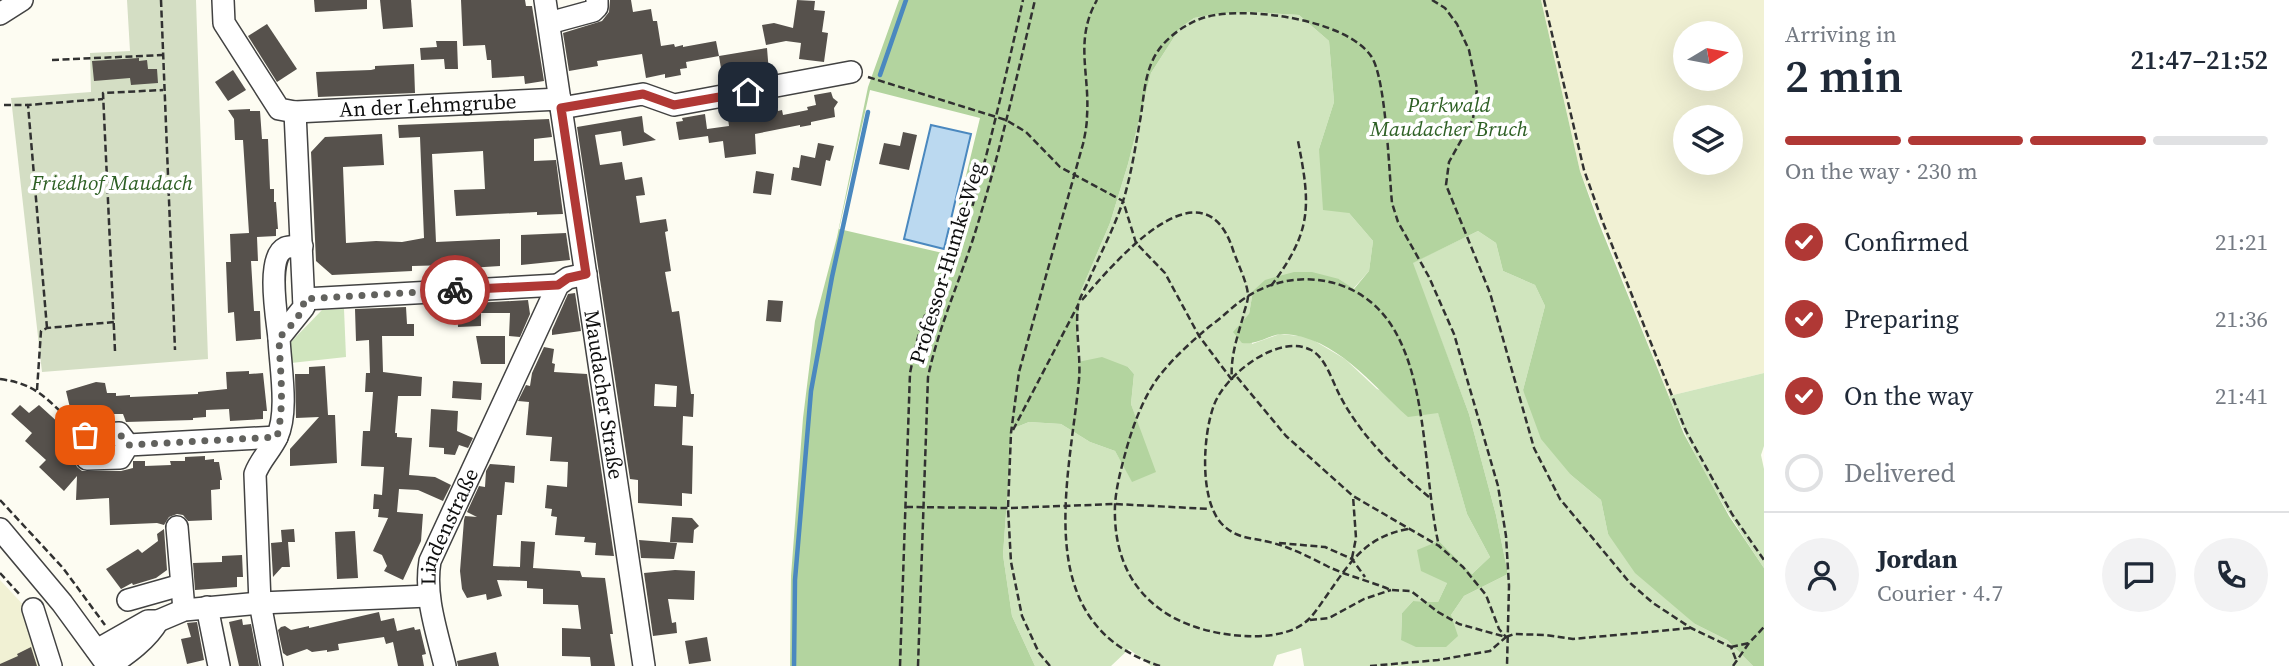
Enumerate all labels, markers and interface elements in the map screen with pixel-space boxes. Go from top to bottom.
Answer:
text: Arriving in [1785,18,1897,50]
north arrow [1673,21,1743,91]
map controls [1673,21,1743,175]
text: 21:47–21:52 [2131,42,2268,78]
text: 2 min [1785,44,1903,107]
pin [718,62,778,122]
icon: home [729,73,767,111]
street label: An der Lehmgrube [338,86,517,124]
park label: Parkwald Maudacher Bruch [1369,90,1529,143]
button: layers [1673,105,1743,175]
text: On the way · 230 m [1785,155,1978,187]
street label: Professor-Humke-Weg [902,158,991,367]
park label: Friedhof Maudach [30,168,193,197]
icon: check [1785,223,1823,261]
text: Confirmed [1844,224,1969,260]
text: 21:21 [2215,226,2268,258]
courier [420,255,490,325]
icon: bike [436,271,474,309]
icon: check [1785,300,1823,338]
text: Preparing [1844,301,1959,337]
text: 21:36 [2215,303,2268,335]
street label: Maudacher Straße [577,308,631,481]
icon: check [1785,377,1823,415]
text: On the way [1844,378,1973,414]
text: 21:41 [2215,380,2268,412]
pin [55,405,115,465]
icon: bag [66,416,104,454]
text: Delivered [1844,455,1955,491]
street label: Lindenstraße [413,463,485,586]
button: person [1785,538,1859,612]
button: chat [2102,538,2176,612]
button: phone [2194,538,2268,612]
text: Jordan [1877,541,1958,577]
text: Courier · 4.7 [1877,577,2003,609]

